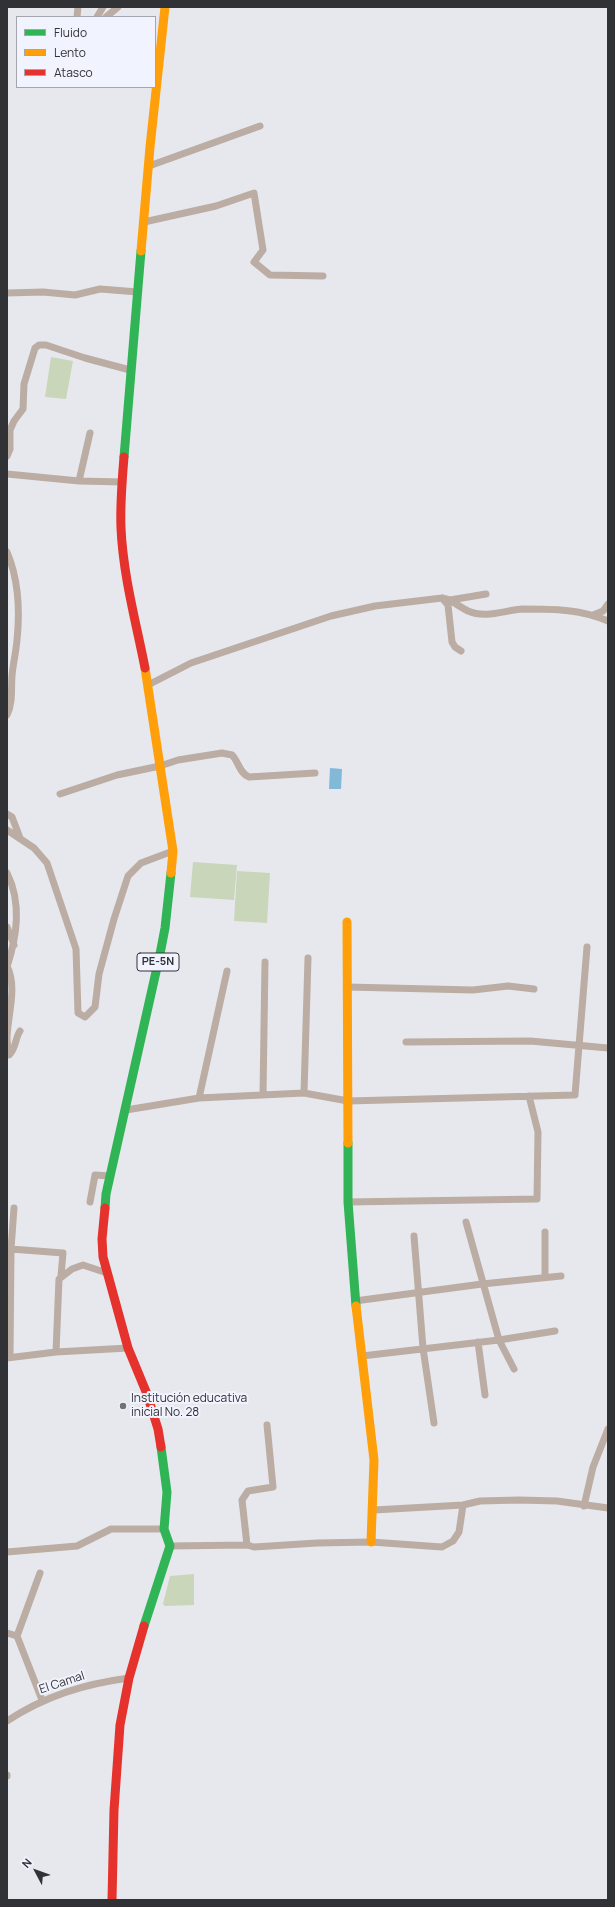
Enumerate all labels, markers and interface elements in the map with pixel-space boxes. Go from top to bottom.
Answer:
legend [16,16,156,88]
text: Fluido [54,24,87,41]
text: Lento [54,44,86,61]
text: Atasco [54,64,93,81]
road number: PE-5N [137,953,179,971]
place label: Institución educativa inicial No. 28 [131,1392,247,1420]
marker: Institución educativa inicial No. 28 [118,1401,128,1411]
street label: El Camal [37,1669,87,1697]
north arrow [16,1851,56,1891]
text: N [18,1855,35,1871]

